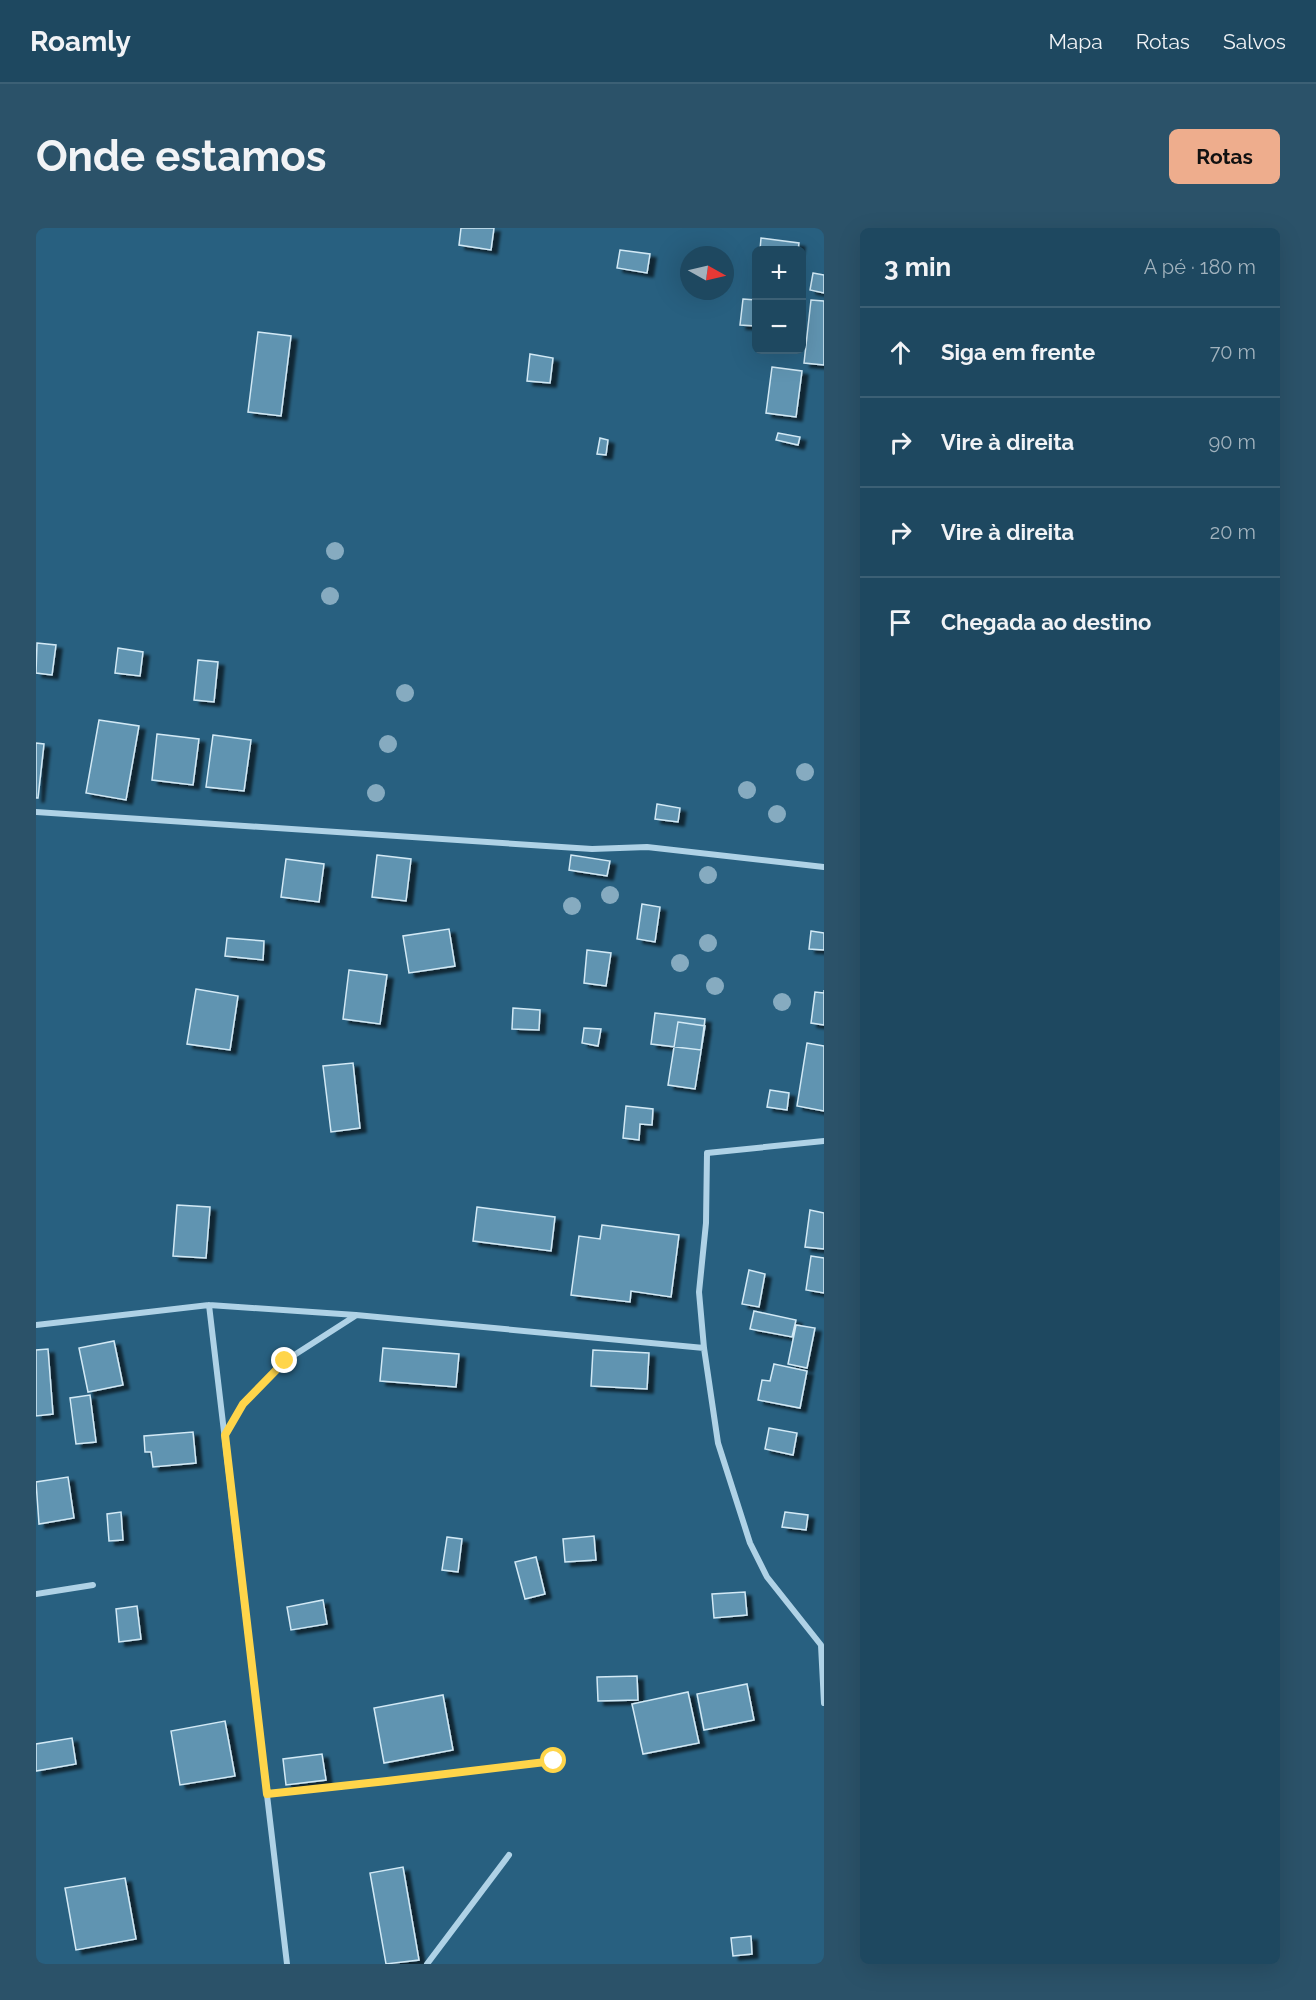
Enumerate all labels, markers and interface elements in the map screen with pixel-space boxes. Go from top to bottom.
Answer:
text: Roamly [30,25,131,58]
text: Mapa [1049,29,1103,54]
text: Rotas [1136,29,1190,54]
text: Salvos [1223,29,1286,54]
button: Rotas [1169,129,1280,184]
text: Onde estamos [36,132,327,181]
north arrow [680,246,734,300]
map controls [752,246,806,354]
button: + [752,246,806,300]
text: 3 min [884,252,951,282]
text: A pé · 180 m [1144,255,1256,279]
button: − [752,300,806,354]
icon: ahead [884,336,917,369]
text: Siga em frente [941,339,1095,365]
text: 70 m [1210,340,1256,364]
icon: right [884,426,917,459]
text: Vire à direita [941,429,1074,455]
text: 90 m [1209,430,1256,454]
icon: right [884,516,917,549]
text: Vire à direita [941,519,1074,545]
text: 20 m [1210,520,1256,544]
icon: arrive [884,606,917,639]
text: Chegada ao destino [941,609,1151,635]
route end [271,1347,297,1373]
route start [540,1747,566,1773]

